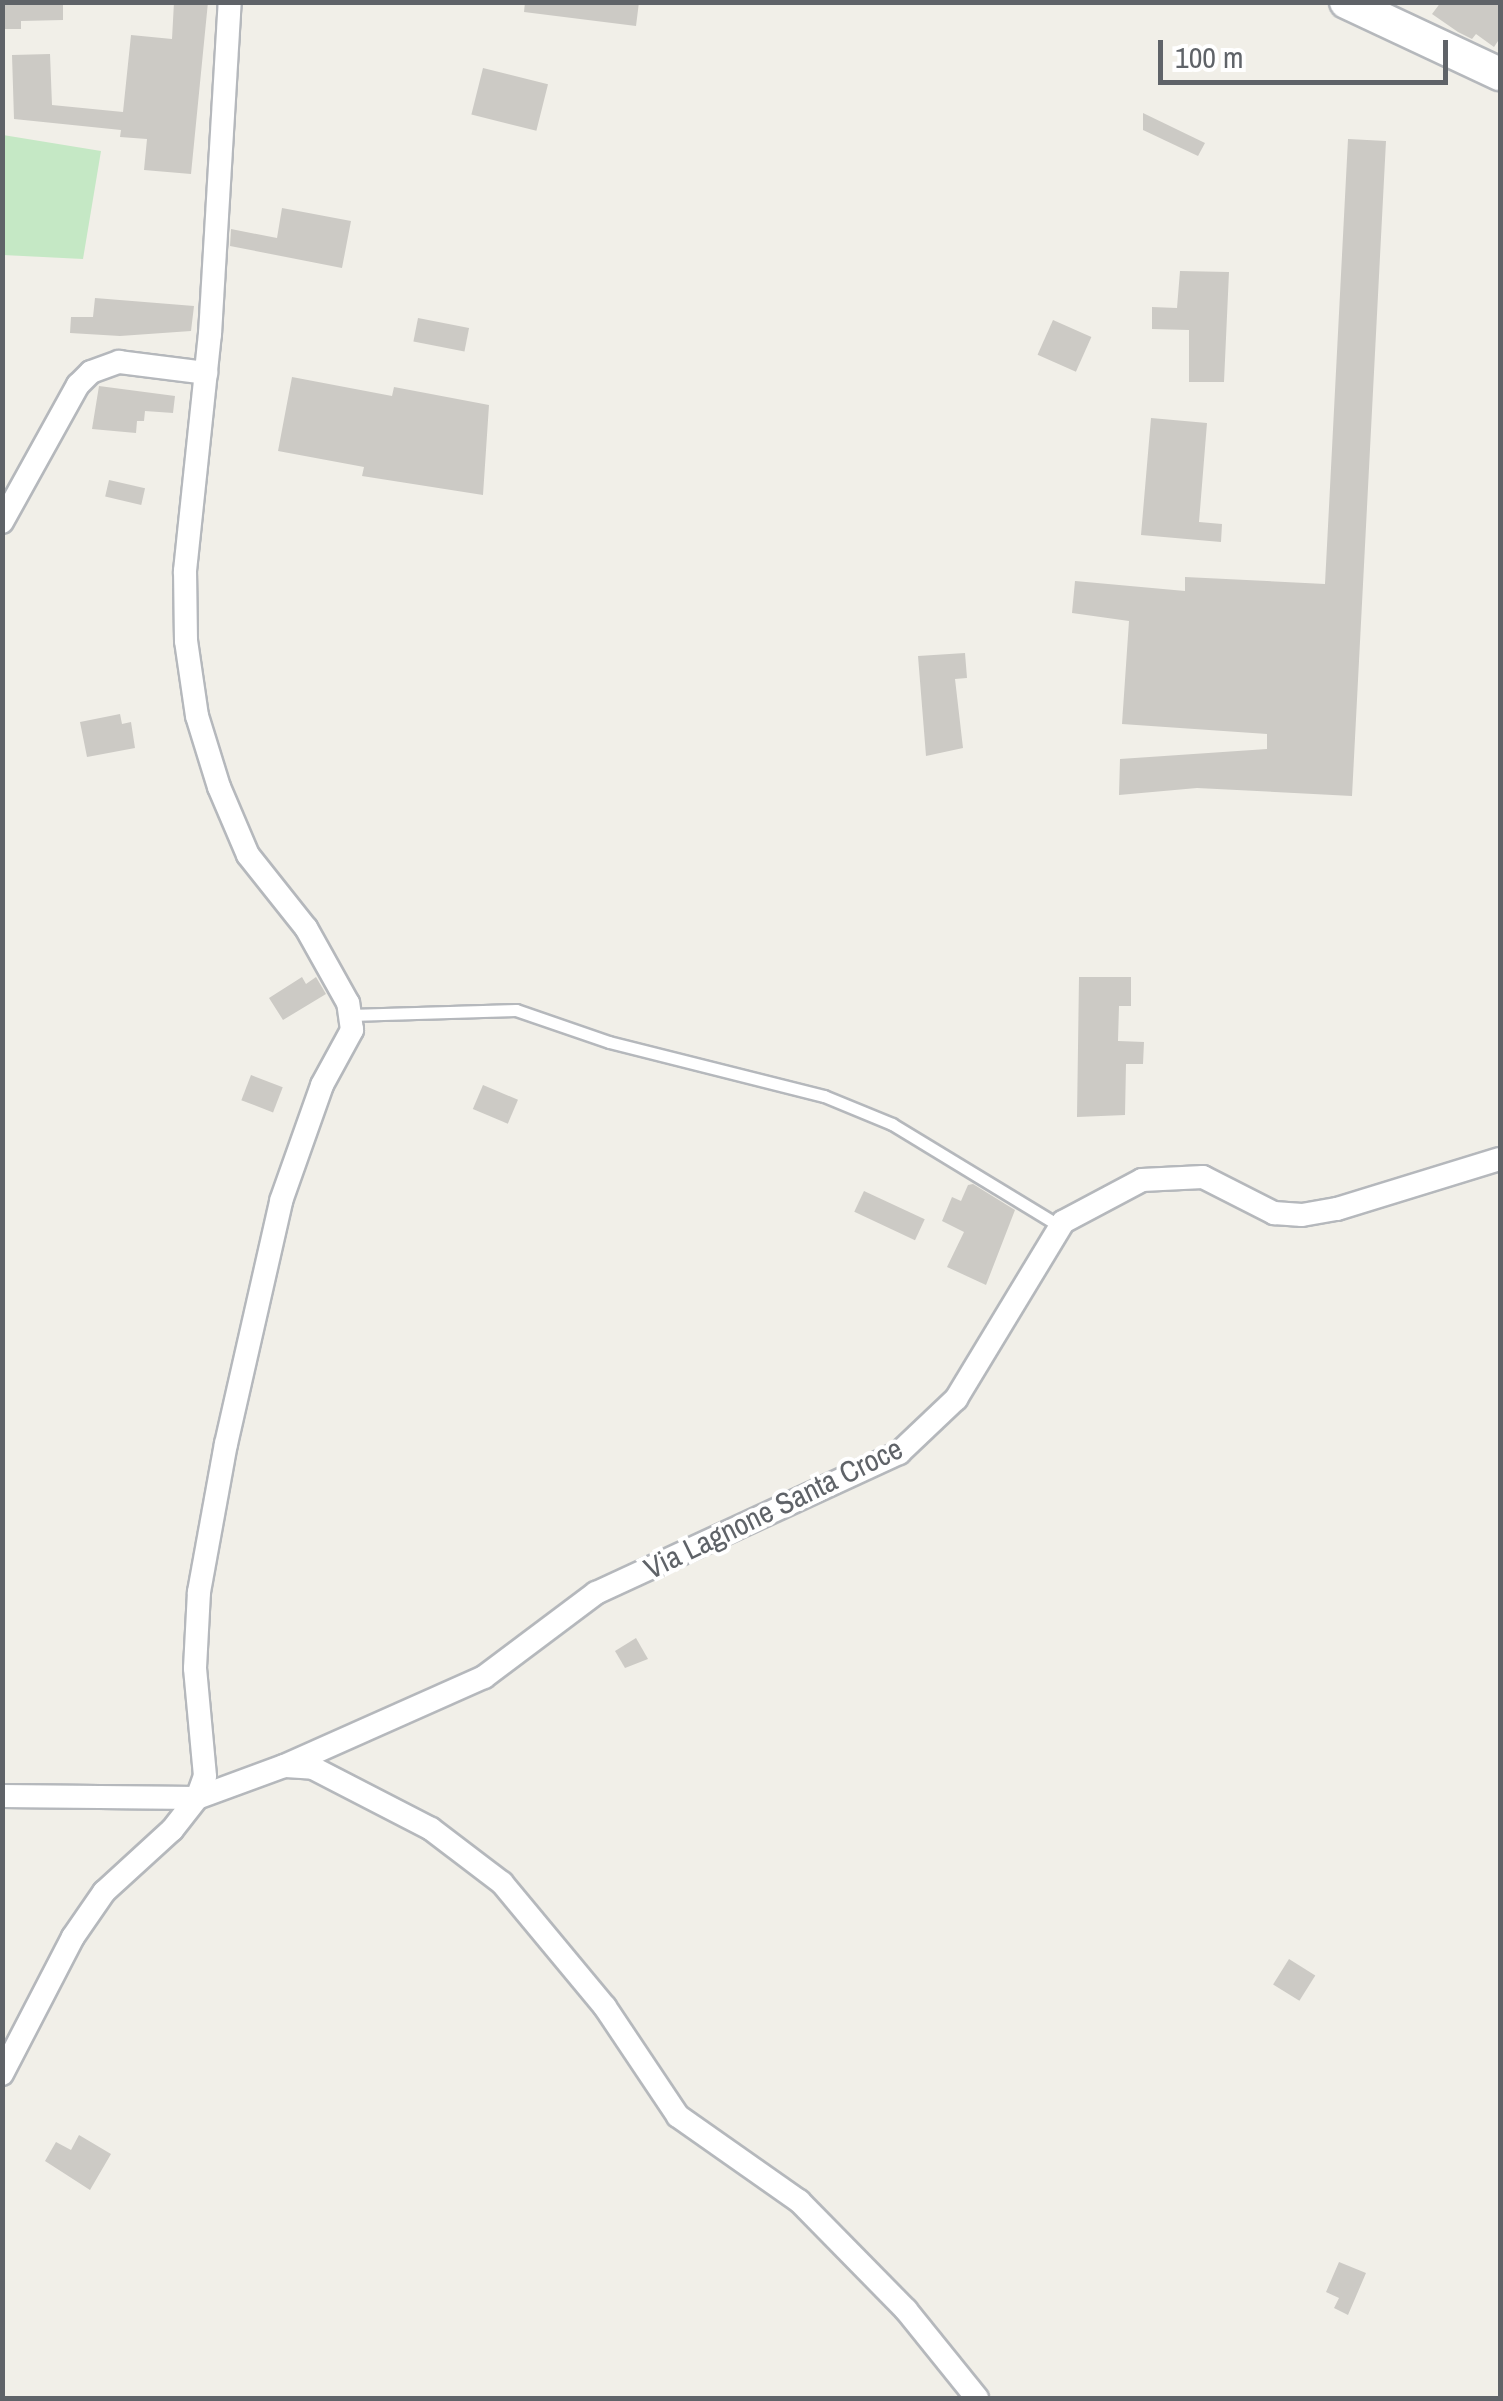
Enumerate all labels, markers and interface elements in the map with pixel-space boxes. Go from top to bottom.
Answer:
scale bar [1163,20,1453,82]
text: 100 m [1175,37,1243,77]
street label: Via Lagnone Santa Croce [638,1430,908,1586]

